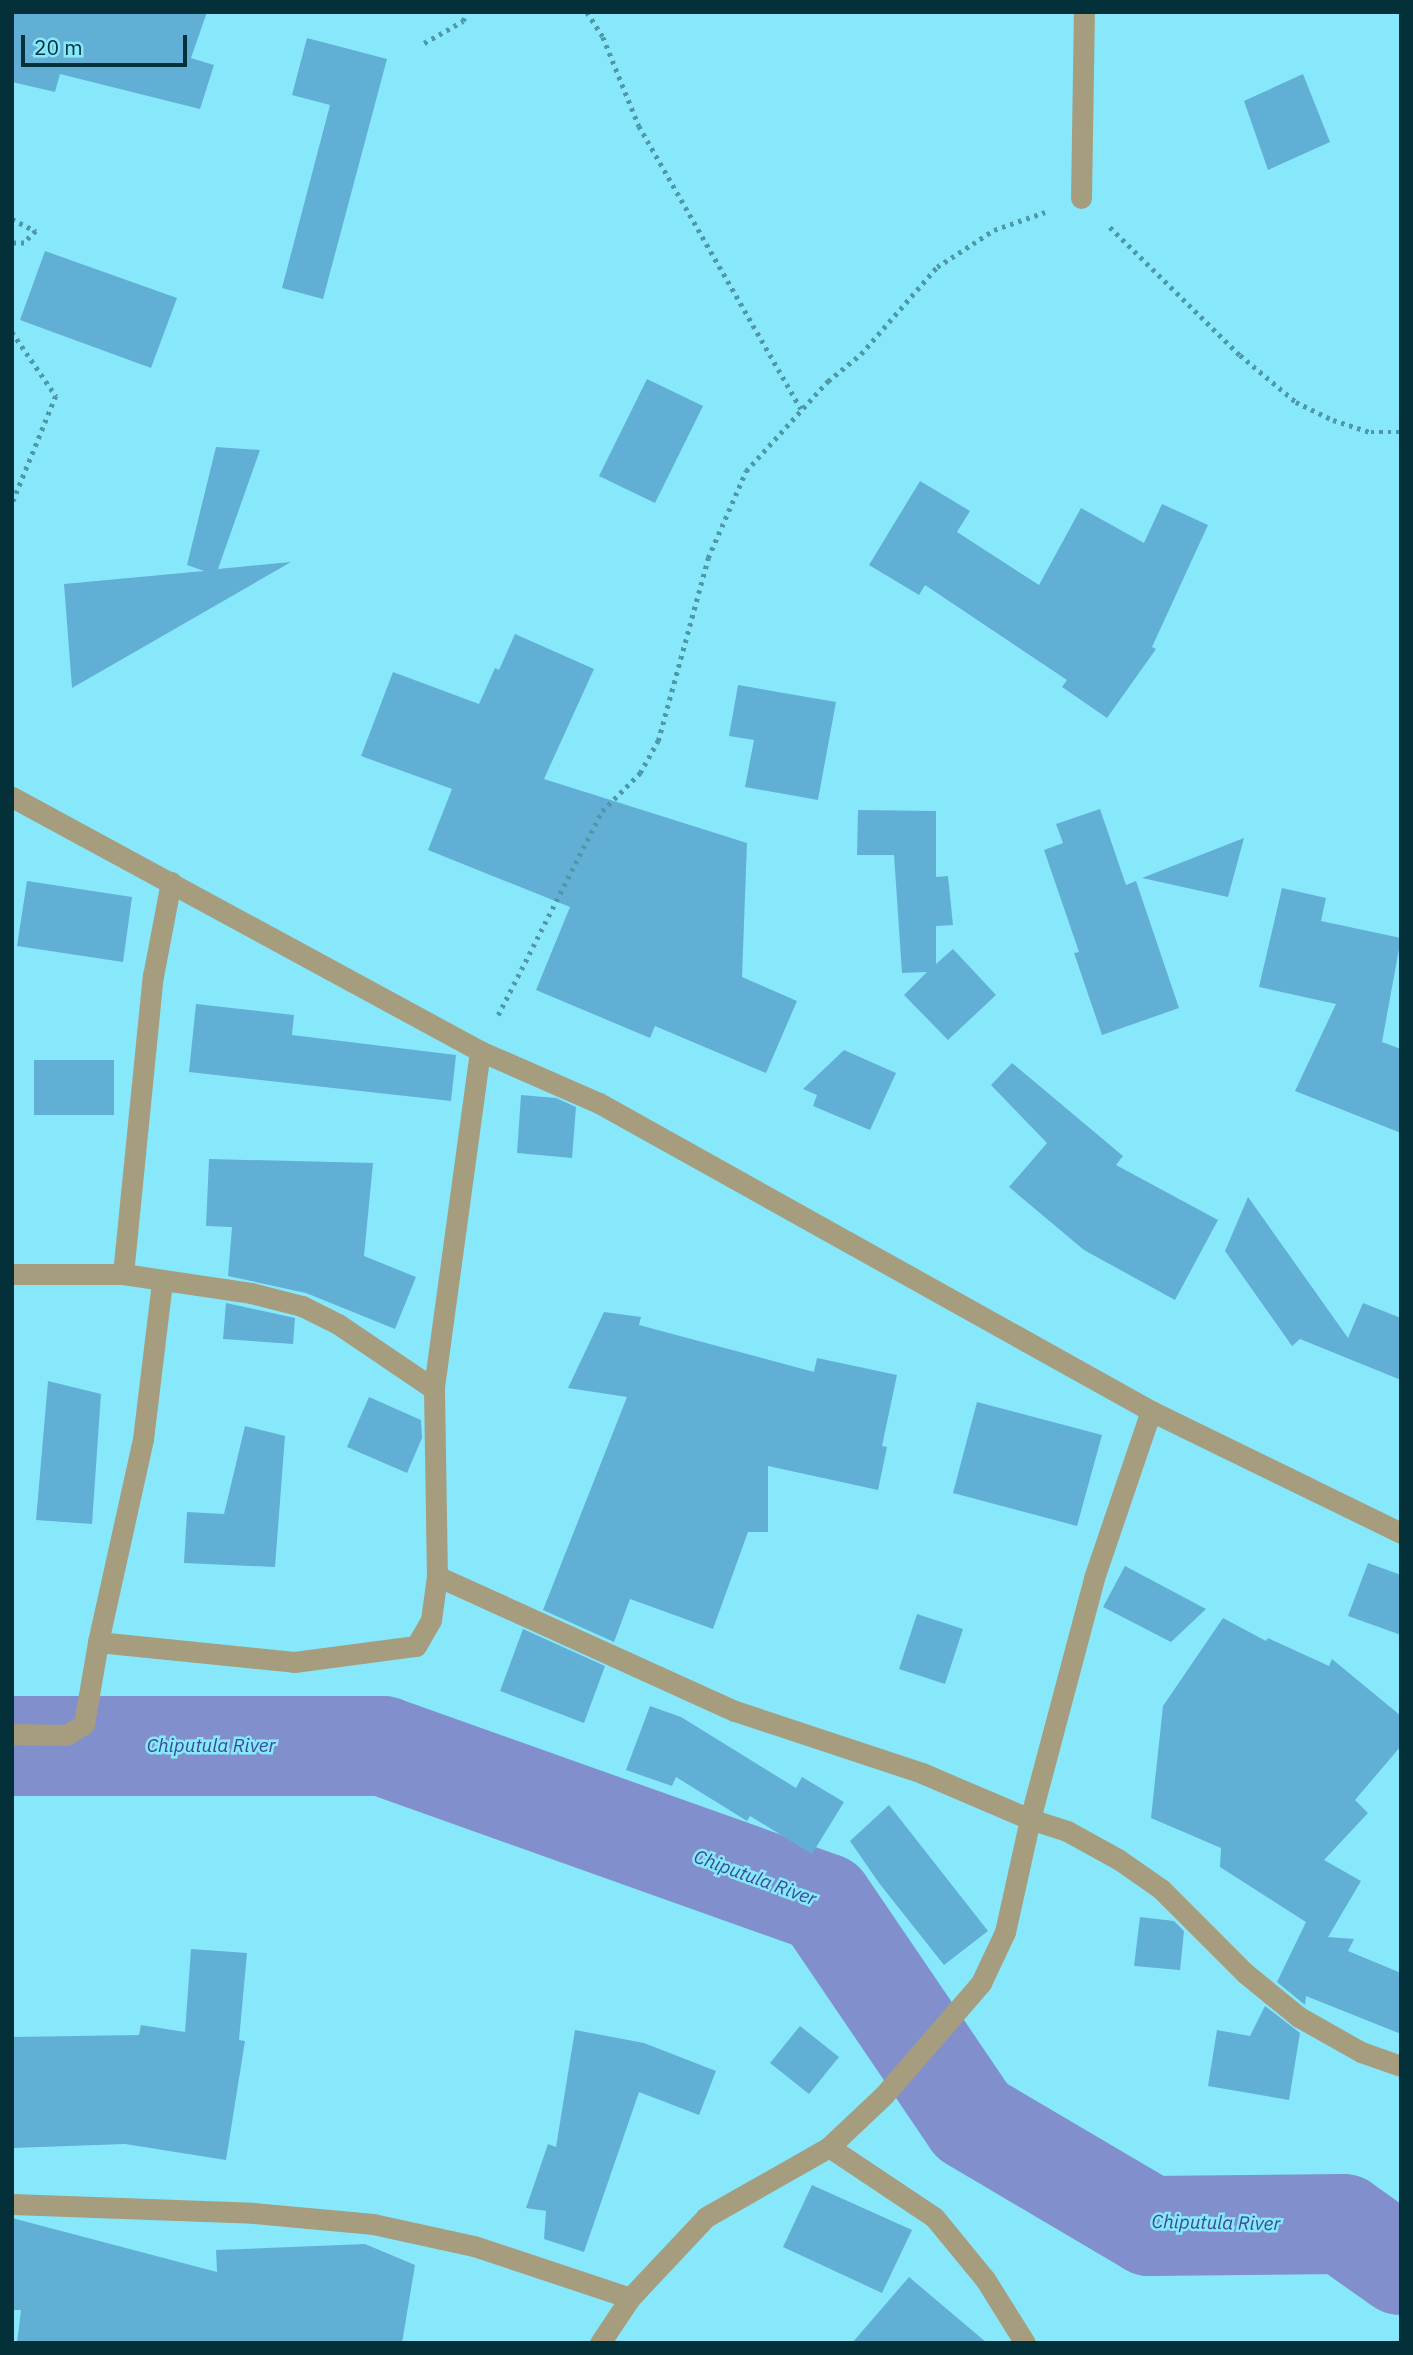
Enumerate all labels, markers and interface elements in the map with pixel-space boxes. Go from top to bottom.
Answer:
scale bar [24,21,191,65]
text: 20 m [34,33,83,61]
water label: Chiputula River [147,1735,275,1757]
water label: Chiputula River [691,1845,819,1911]
water label: Chiputula River [1151,2210,1281,2236]

